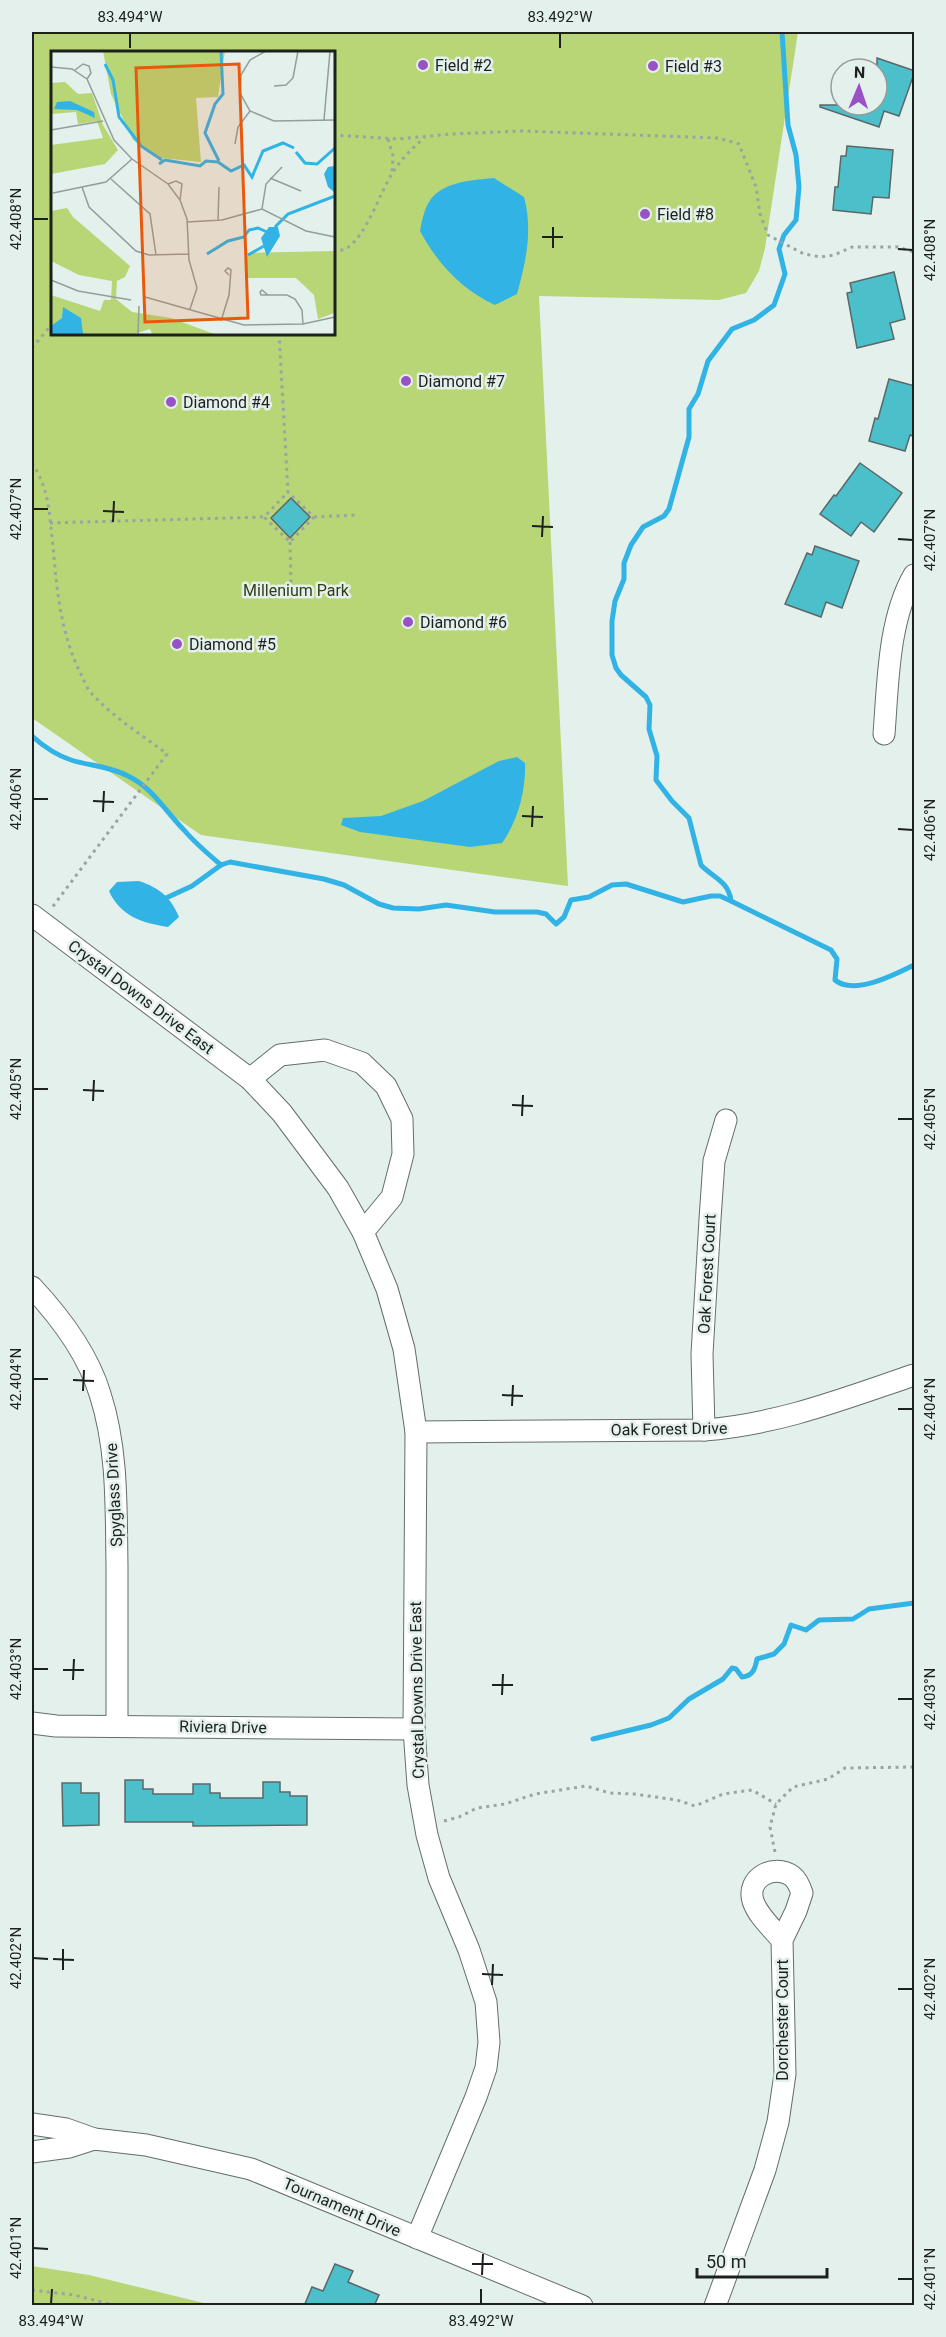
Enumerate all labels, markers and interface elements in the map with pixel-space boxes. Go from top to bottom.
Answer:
text: 83.494°W [97,8,163,26]
text: 83.492°W [527,8,593,26]
inset map [51,51,334,334]
place label: Field #2 [435,56,492,75]
place label: Field #3 [665,57,722,76]
north arrow [829,57,889,117]
marker: Field #2 [416,58,430,72]
marker: Field #3 [646,59,660,73]
text: N [854,63,865,82]
text: 42.408°N [7,188,25,250]
place label: Field #8 [657,205,714,224]
marker: Field #8 [638,207,652,221]
text: 42.408°N [921,219,939,281]
place label: Diamond #7 [418,372,505,391]
marker: Diamond #7 [399,374,413,388]
place label: Diamond #4 [183,393,270,412]
marker: Diamond #4 [164,395,178,409]
text: 42.407°N [7,478,25,540]
text: 42.407°N [921,509,939,571]
park label: Millenium Park [243,581,350,600]
place label: Diamond #6 [420,613,507,632]
marker: Diamond #6 [401,615,415,629]
place label: Diamond #5 [189,635,276,654]
marker: Diamond #5 [170,637,184,651]
text: 42.406°N [7,768,25,830]
text: 42.406°N [921,799,939,861]
street label: Crystal Downs Drive East [64,936,218,1058]
text: 42.405°N [7,1058,25,1120]
text: 42.405°N [921,1088,939,1150]
street label: Oak Forest Court [694,1213,720,1335]
text: 42.404°N [7,1348,25,1410]
text: 42.404°N [921,1378,939,1440]
street label: Oak Forest Drive [610,1418,728,1440]
street label: Spyglass Drive [102,1443,126,1547]
street label: Crystal Downs Drive East [406,1601,428,1779]
text: 42.403°N [7,1638,25,1700]
text: 42.403°N [921,1668,939,1730]
street label: Riviera Drive [179,1717,267,1737]
text: 42.402°N [7,1927,25,1989]
text: 42.402°N [921,1958,939,2020]
street label: Dorchester Court [773,1959,792,2081]
street label: Tournament Drive [280,2174,404,2240]
text: 42.401°N [7,2217,25,2279]
scale bar [697,2241,828,2279]
text: 42.401°N [921,2248,939,2310]
text: 50 m [706,2251,746,2272]
text: 83.494°W [18,2312,84,2330]
text: 83.492°W [448,2312,514,2330]

